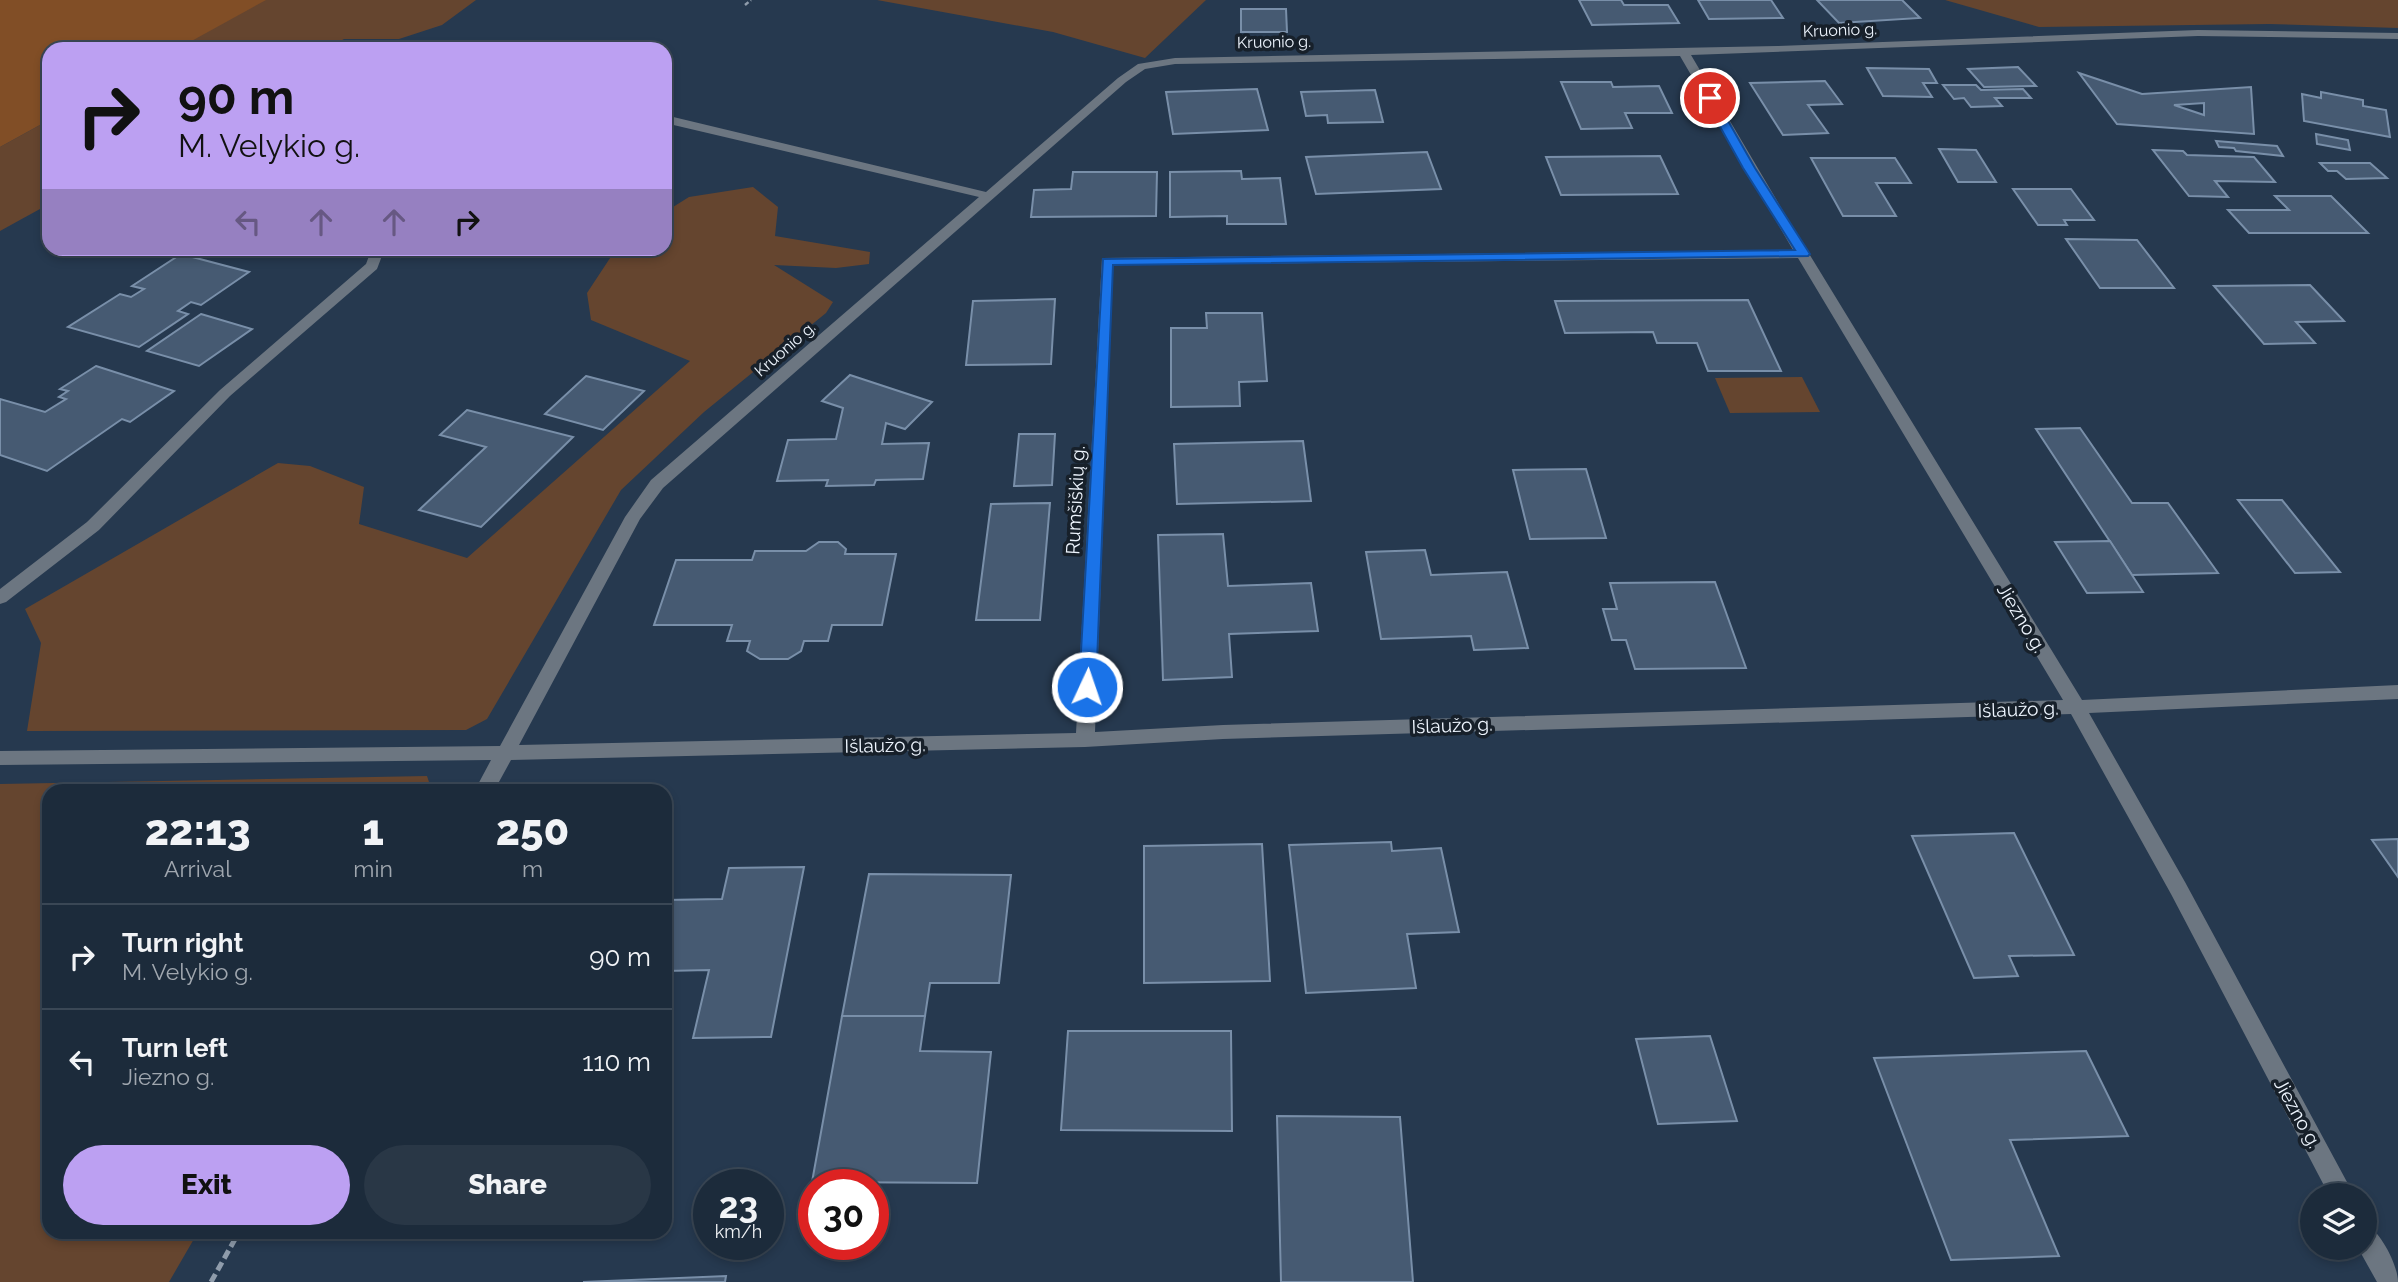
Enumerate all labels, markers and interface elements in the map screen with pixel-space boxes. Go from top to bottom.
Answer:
street label: Kruonio g. [1803,19,1877,41]
street label: Kruonio g. [1237,32,1311,52]
text: 90 m [178,68,294,125]
pin [1680,68,1740,128]
icon: right [63,70,154,161]
icon: arrive [1691,79,1729,117]
text: M. Velykio g. [178,127,360,164]
icon: left [229,203,267,241]
icon: ahead [302,203,340,241]
icon: ahead [375,203,413,241]
icon: right [448,203,486,241]
street label: Kruonio g. [751,317,819,381]
street label: Rumšiškių g. [1061,445,1089,555]
street label: Jiezno g. [1993,580,2051,656]
position arrow [1050,650,1124,724]
street label: Išlaužo g. [1977,697,2059,721]
street label: Išlaužo g. [1411,713,1493,737]
street label: Išlaužo g. [844,733,926,757]
text: 22:13 [145,806,251,855]
text: 1 [362,806,384,855]
text: 250 [496,806,569,855]
text: Arrival [164,855,231,882]
text: min [353,855,393,882]
text: m [522,855,543,882]
text: Turn right [122,928,243,958]
icon: right [63,938,101,976]
text: 90 m [589,942,651,972]
text: M. Velykio g. [122,958,253,985]
text: Turn left [122,1033,228,1063]
icon: left [63,1043,101,1081]
text: 110 m [582,1047,651,1077]
text: Jiezno g. [122,1063,214,1090]
street label: Jiezno g. [2270,1074,2326,1152]
button: Exit [63,1145,350,1225]
button: Share [364,1145,651,1225]
speed limit sign: 30 [798,1169,889,1260]
map controls [2300,1183,2377,1260]
button: layers [2300,1183,2377,1260]
text: 23 [719,1185,758,1226]
text: km/h [715,1221,762,1242]

